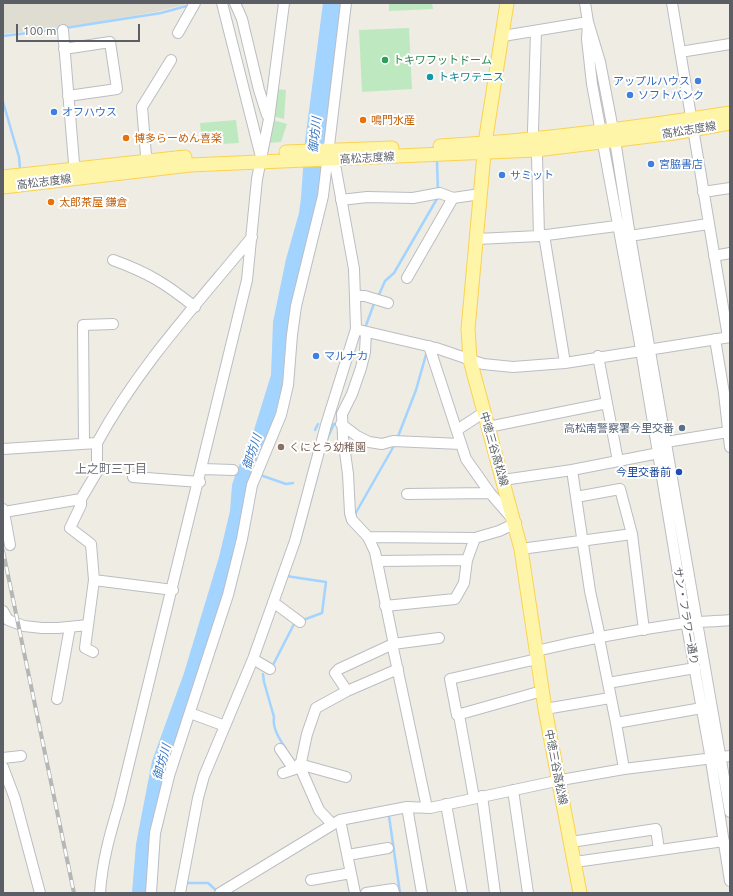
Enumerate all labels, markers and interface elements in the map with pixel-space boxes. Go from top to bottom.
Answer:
scale bar [18,16,142,42]
text: 100 m [23,24,56,37]
place label: トキワフットドーム [393,53,492,67]
marker: トキワフットドーム [380,55,390,65]
place label: トキワテニス [438,70,504,84]
marker: トキワテニス [425,72,435,82]
place label: アップルハウス [613,74,690,88]
marker: アップルハウス [693,76,703,86]
place label: ソフトバンク [638,88,704,102]
marker: ソフトバンク [625,90,635,100]
place label: オフハウス [62,105,117,119]
marker: オフハウス [49,107,59,117]
place label: 鳴門水産 [371,113,415,127]
marker: 鳴門水産 [358,115,368,125]
water label: 御坊川 [306,116,324,154]
street label: 高松志度線 [661,119,717,141]
place label: 博多らーめん喜楽 [134,131,222,145]
marker: 博多らーめん喜楽 [121,133,131,143]
street label: 高松志度線 [339,150,395,166]
place label: 宮脇書店 [659,157,703,171]
marker: 宮脇書店 [646,159,656,169]
place label: サミット [510,168,554,182]
marker: サミット [497,170,507,180]
street label: 高松志度線 [16,172,72,192]
place label: 太郎茶屋 鎌倉 [59,195,128,209]
marker: 太郎茶屋 鎌倉 [46,197,56,207]
place label: マルナカ [324,349,368,363]
marker: マルナカ [311,351,321,361]
street label: 中徳三谷高松線 [477,410,511,488]
place label: 高松南警察署今里交番 [564,421,674,435]
marker: 高松南警察署今里交番 [677,423,687,433]
water label: 御坊川 [239,433,265,471]
place label: くにとう幼稚園 [289,440,366,454]
marker: くにとう幼稚園 [276,442,286,452]
district label: 上之町三丁目 [75,462,147,476]
place label: 今里交番前 [616,465,671,479]
marker: 今里交番前 [674,467,684,477]
street label: サン・フラワー通り [671,566,701,666]
street label: 中徳三谷高松線 [542,728,570,806]
water label: 御坊川 [150,743,174,781]

